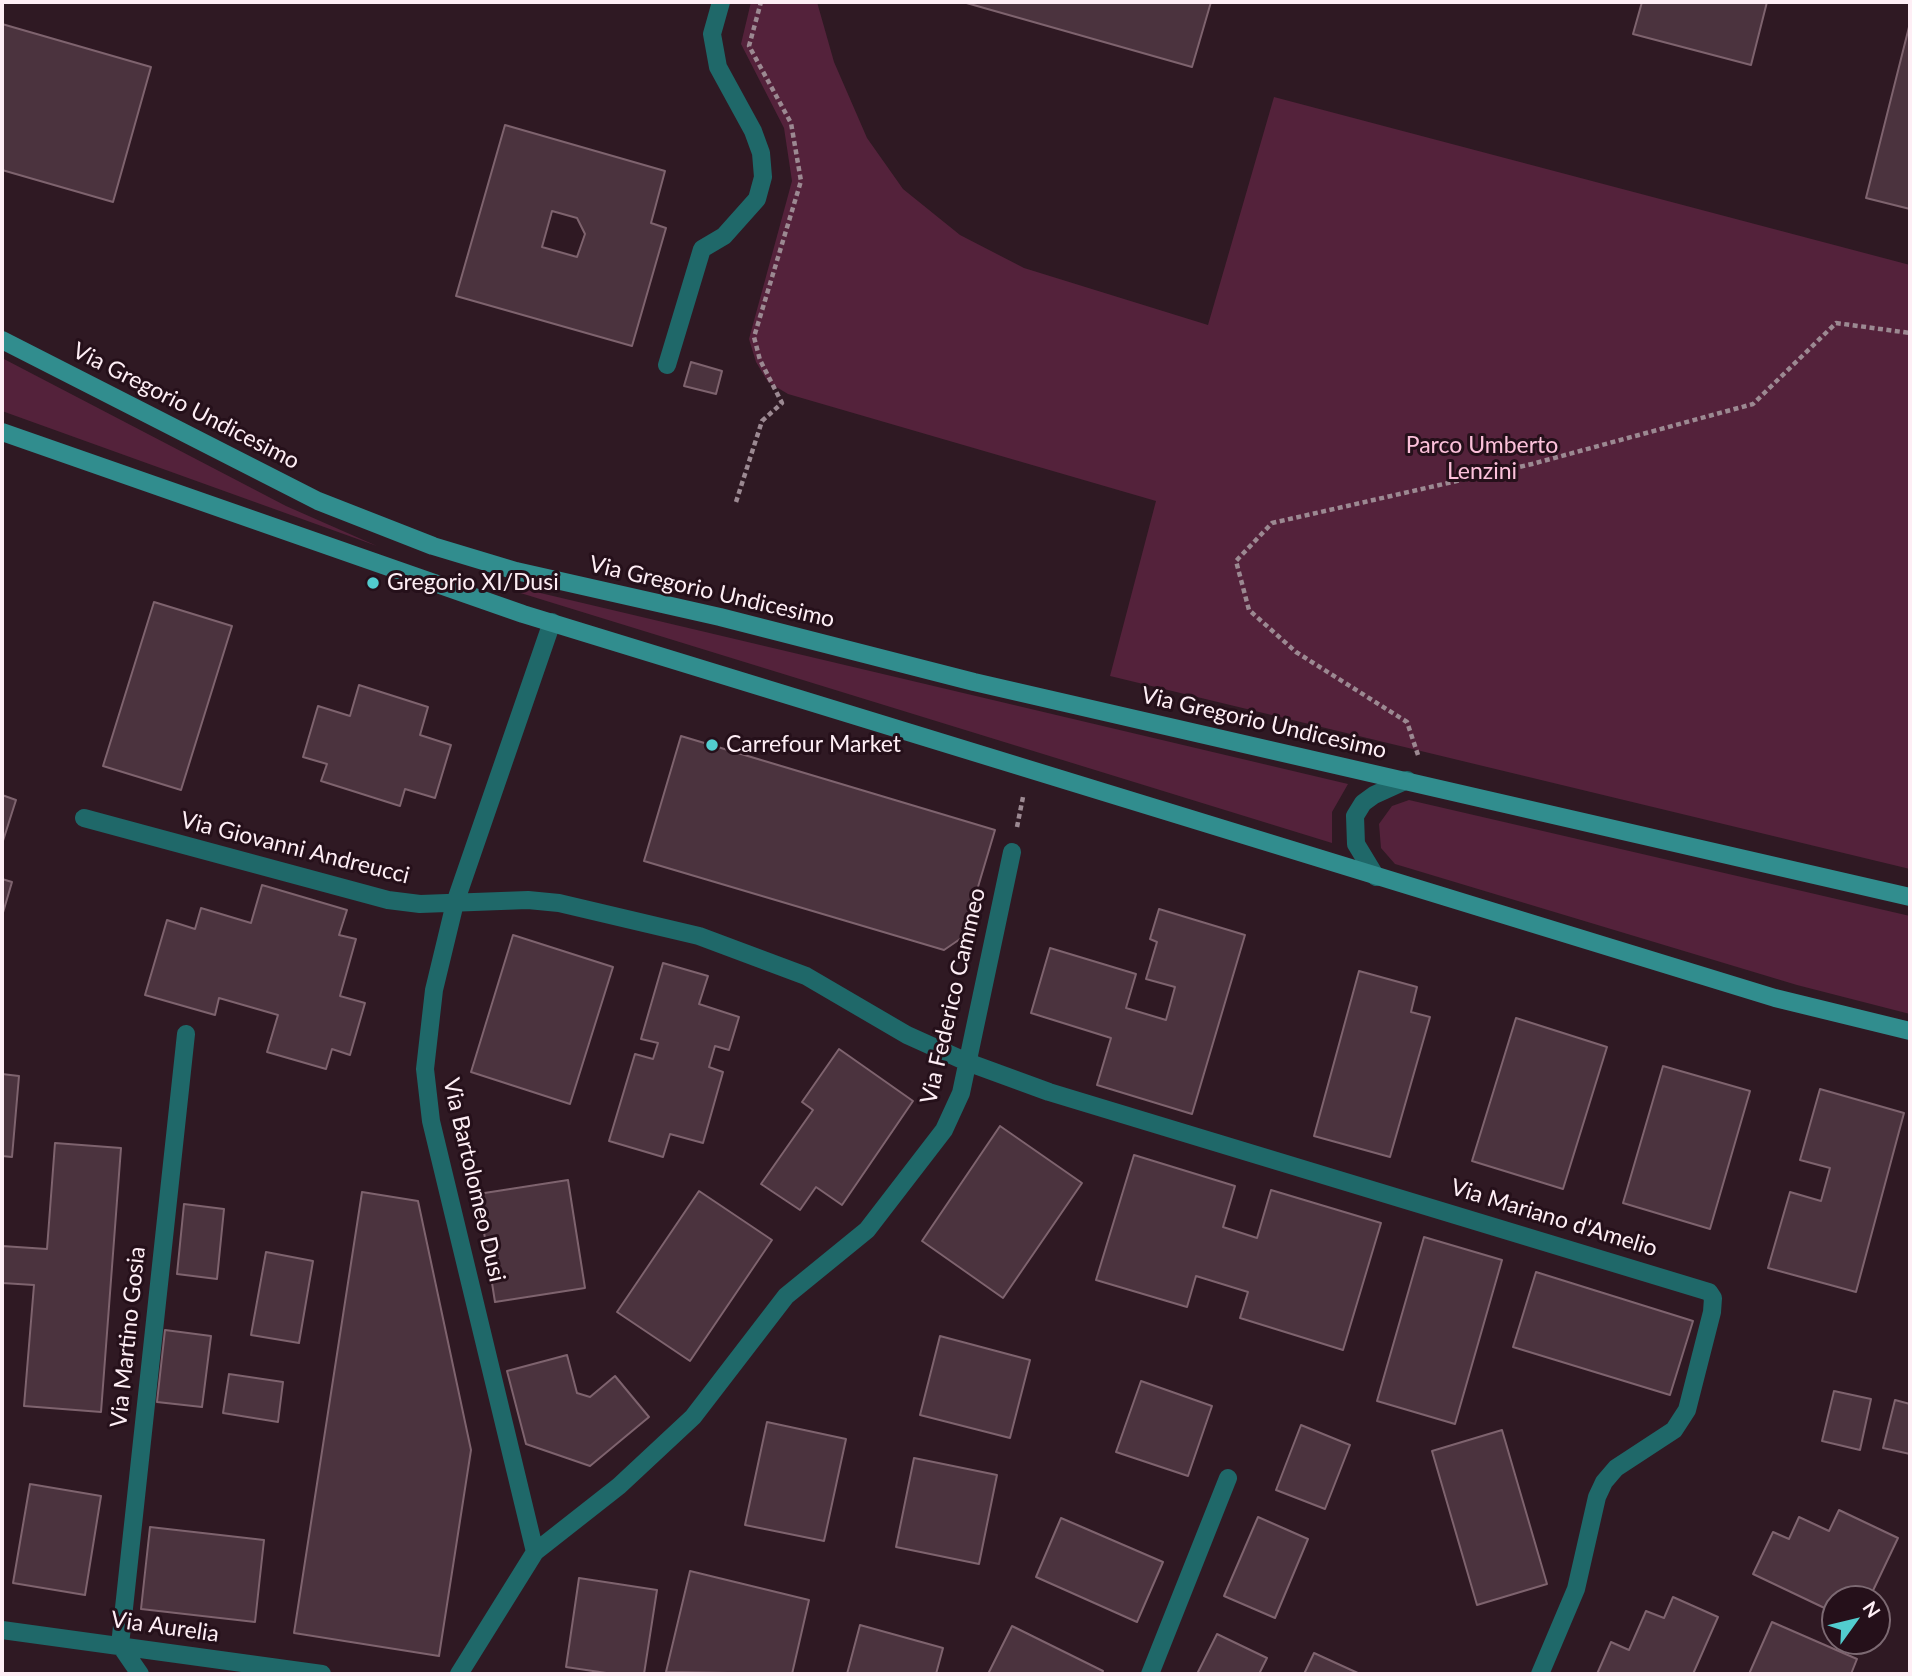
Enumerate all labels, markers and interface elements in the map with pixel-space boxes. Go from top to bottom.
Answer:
street label: Via Gregorio Undicesimo [68,337,304,475]
park label: Parco Umberto Lenzini [1406,432,1558,486]
street label: Via Gregorio Undicesimo [587,550,837,634]
place label: Gregorio XI/Dusi [387,569,559,597]
marker: Gregorio XI/Dusi [365,575,381,591]
street label: Via Gregorio Undicesimo [1139,681,1389,765]
place label: Carrefour Market [726,731,901,759]
marker: Carrefour Market [704,737,720,753]
street label: Via Giovanni Andreucci [178,806,412,890]
street label: Via Federico Cammeo [915,885,991,1107]
street label: Via Bartolomeo Dusi [437,1075,511,1285]
street label: Via Mariano d'Amelio [1447,1173,1661,1263]
street label: Via Martino Gosia [105,1245,151,1429]
north arrow [1821,1585,1891,1655]
text: N [1859,1597,1886,1622]
street label: Via Aurelia [109,1606,221,1648]

